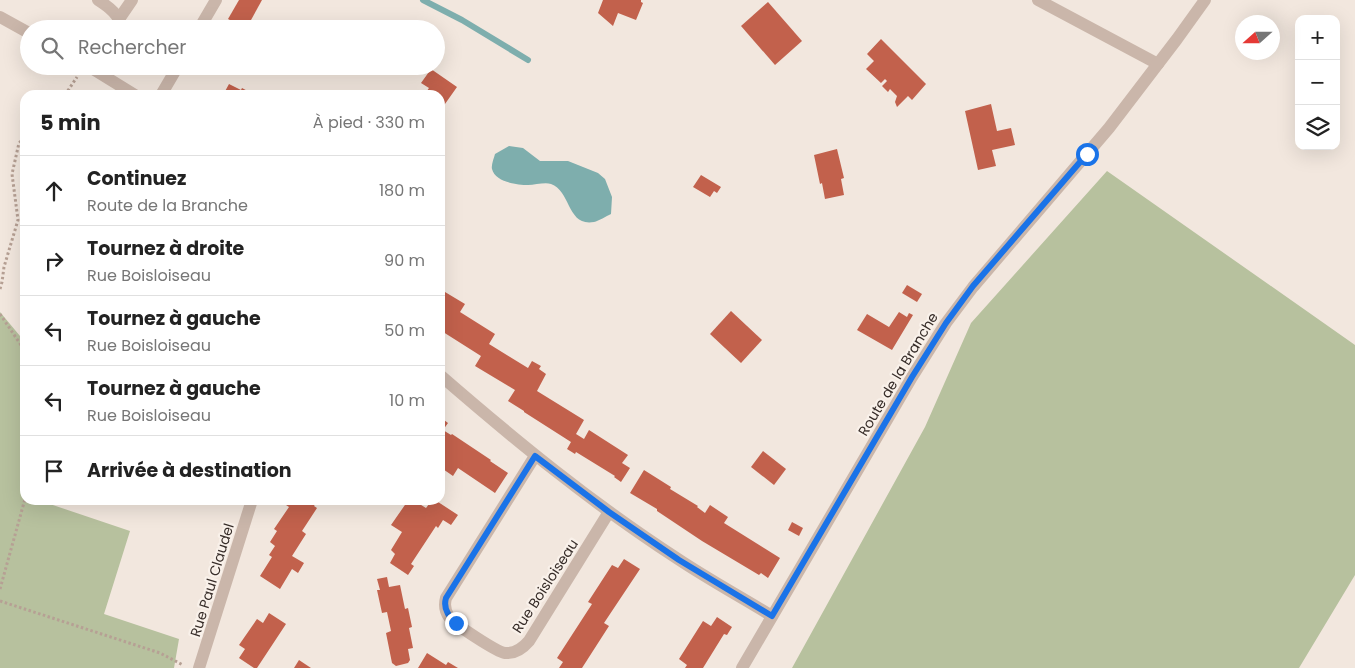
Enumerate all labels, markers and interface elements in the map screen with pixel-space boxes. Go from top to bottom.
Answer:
north arrow [1235,15,1280,60]
map controls [1295,15,1340,150]
button: + [1295,15,1340,60]
search box [20,20,445,75]
icon: search [38,34,66,62]
text: Rechercher [78,34,186,61]
button: − [1295,60,1340,105]
button: layers [1295,105,1340,150]
text: 5 min [40,108,101,137]
text: À pied · 330 m [313,111,425,134]
route start [1076,143,1099,166]
text: Continuez [87,165,186,192]
icon: ahead [40,177,68,205]
text: 180 m [379,179,425,202]
text: Route de la Branche [87,194,248,217]
text: Tournez à droite [87,235,244,262]
icon: right [40,247,68,275]
text: 90 m [384,249,425,272]
text: Rue Boisloiseau [87,264,211,287]
text: Tournez à gauche [87,305,261,332]
street label: Route de la Branche [853,308,943,440]
icon: left [40,317,68,345]
text: 50 m [384,319,425,342]
text: Rue Boisloiseau [87,334,211,357]
text: Tournez à gauche [87,375,261,402]
icon: left [40,387,68,415]
text: 10 m [389,389,425,412]
text: Rue Boisloiseau [87,404,211,427]
icon: arrive [40,457,68,485]
text: Arrivée à destination [87,457,292,484]
street label: Rue Paul Claudel [185,521,239,639]
street label: Rue Boisloiseau [507,535,583,637]
route end [445,612,468,635]

